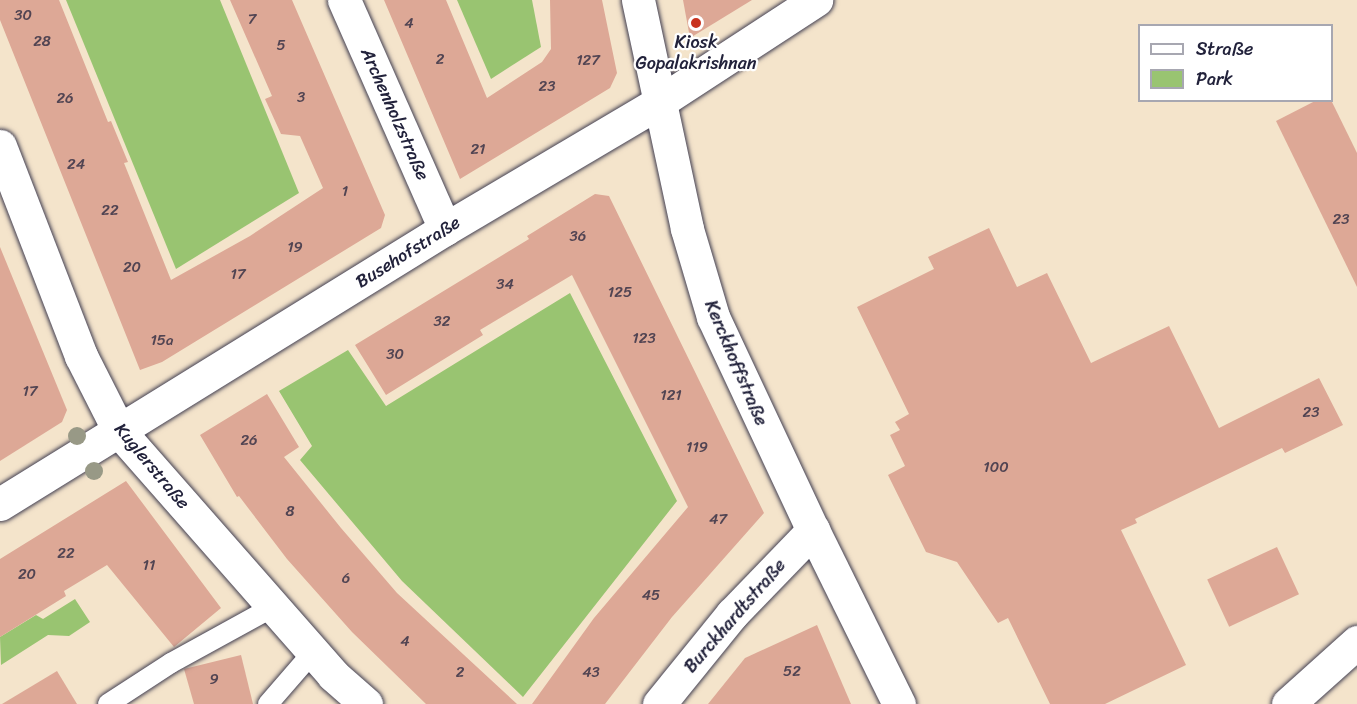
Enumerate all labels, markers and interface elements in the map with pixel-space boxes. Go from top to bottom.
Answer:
house number: 30 [14,7,32,25]
house number: 7 [248,11,256,29]
house number: 4 [404,15,414,33]
marker: Kiosk Gopalakrishnan [689,16,703,30]
legend [1138,24,1333,102]
place label: Kiosk Gopalakrishnan [635,32,757,74]
house number: 28 [33,33,51,51]
text: Straße [1196,33,1253,65]
house number: 5 [276,37,286,55]
street label: Archenholzstraße [356,45,434,183]
house number: 2 [436,51,444,69]
house number: 127 [576,52,600,70]
text: Park [1196,63,1233,95]
house number: 23 [539,78,555,96]
house number: 3 [297,89,305,107]
house number: 26 [56,90,74,108]
house number: 21 [470,141,486,159]
house number: 24 [67,156,85,174]
house number: 1 [342,183,348,201]
house number: 22 [101,202,119,220]
street label: Busehofstraße [352,211,464,293]
house number: 23 [1333,211,1349,229]
house number: 36 [570,228,586,246]
house number: 19 [287,239,303,257]
house number: 20 [123,259,141,277]
house number: 17 [231,266,245,284]
house number: 34 [496,276,514,294]
house number: 125 [608,284,632,302]
street label: Kerckhoffstraße [700,297,772,429]
house number: 32 [434,313,450,331]
house number: 123 [632,330,656,348]
house number: 15a [150,332,174,350]
house number: 30 [386,346,404,364]
house number: 17 [23,383,37,401]
house number: 121 [660,387,682,405]
house number: 23 [1303,404,1319,422]
street label: Kuglerstraße [110,419,194,513]
house number: 26 [240,432,258,450]
house number: 119 [686,439,708,457]
house number: 100 [983,459,1009,477]
house number: 8 [285,503,295,521]
house number: 47 [709,511,727,529]
house number: 22 [57,545,75,563]
street label: Burckhardtstraße [680,555,790,677]
house number: 11 [143,557,155,575]
house number: 20 [18,566,36,584]
house number: 6 [342,570,350,588]
house number: 45 [642,587,660,605]
house number: 4 [400,633,410,651]
house number: 52 [783,663,801,681]
house number: 2 [456,664,464,682]
house number: 43 [582,664,600,682]
house number: 9 [209,671,219,689]

